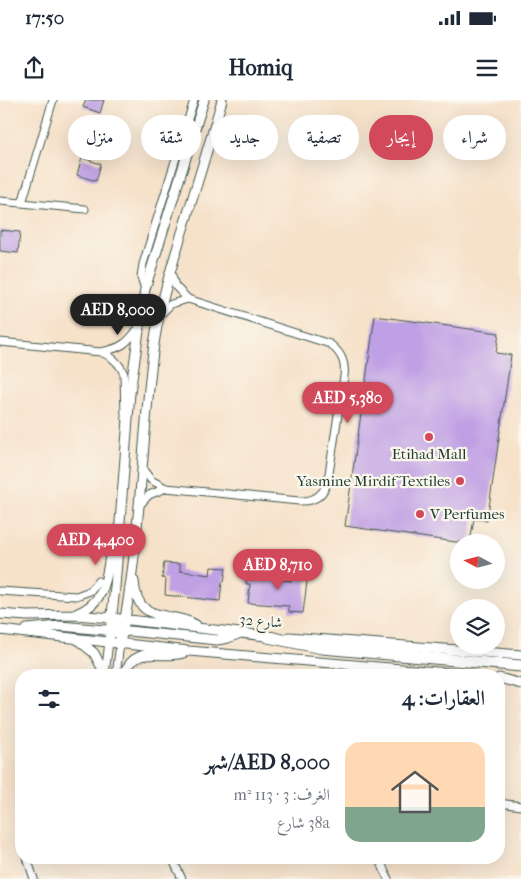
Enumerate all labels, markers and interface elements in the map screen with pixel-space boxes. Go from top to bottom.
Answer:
text: 17:50 [25,7,64,29]
icon: share [20,54,48,82]
icon: menu [473,54,501,82]
text: Homiq [228,55,293,81]
chip: منزل [68,115,131,160]
chip: شقة [141,115,201,160]
chip: جديد [211,115,278,160]
chip: تصفية [288,115,359,160]
chip: إيجار [369,115,433,160]
chip: شراء [443,115,506,160]
pin: AED 8,000 [61,294,175,336]
text: AED 8,000 [81,300,155,319]
pin: AED 5,380 [291,382,405,424]
text: AED 5,380 [313,388,383,407]
marker: Etihad Mall [423,431,435,443]
place label: Etihad Mall [392,445,466,463]
place label: Yasmine Mirdif Textiles [295,472,450,490]
marker: Yasmine Mirdif Textiles [454,475,466,487]
place label: V Perfumes [429,505,505,523]
marker: V Perfumes [414,508,426,520]
pin: AED 4,400 [39,524,153,566]
text: AED 4,400 [58,530,134,549]
north arrow [450,534,505,589]
map controls [450,534,505,654]
pin: AED 8,710 [221,548,335,591]
text: AED 8,710 [244,555,312,574]
button: layers [450,599,505,654]
street label: شارع 32 [238,610,283,636]
icon: filters [35,685,63,713]
text: العقارات: 4 [402,686,485,710]
text: AED 8,000/شهر [204,750,330,774]
icon: home [385,762,445,822]
text: الغرف: 3 · 113 m² [233,785,330,804]
text: 38a شارع [277,813,330,832]

